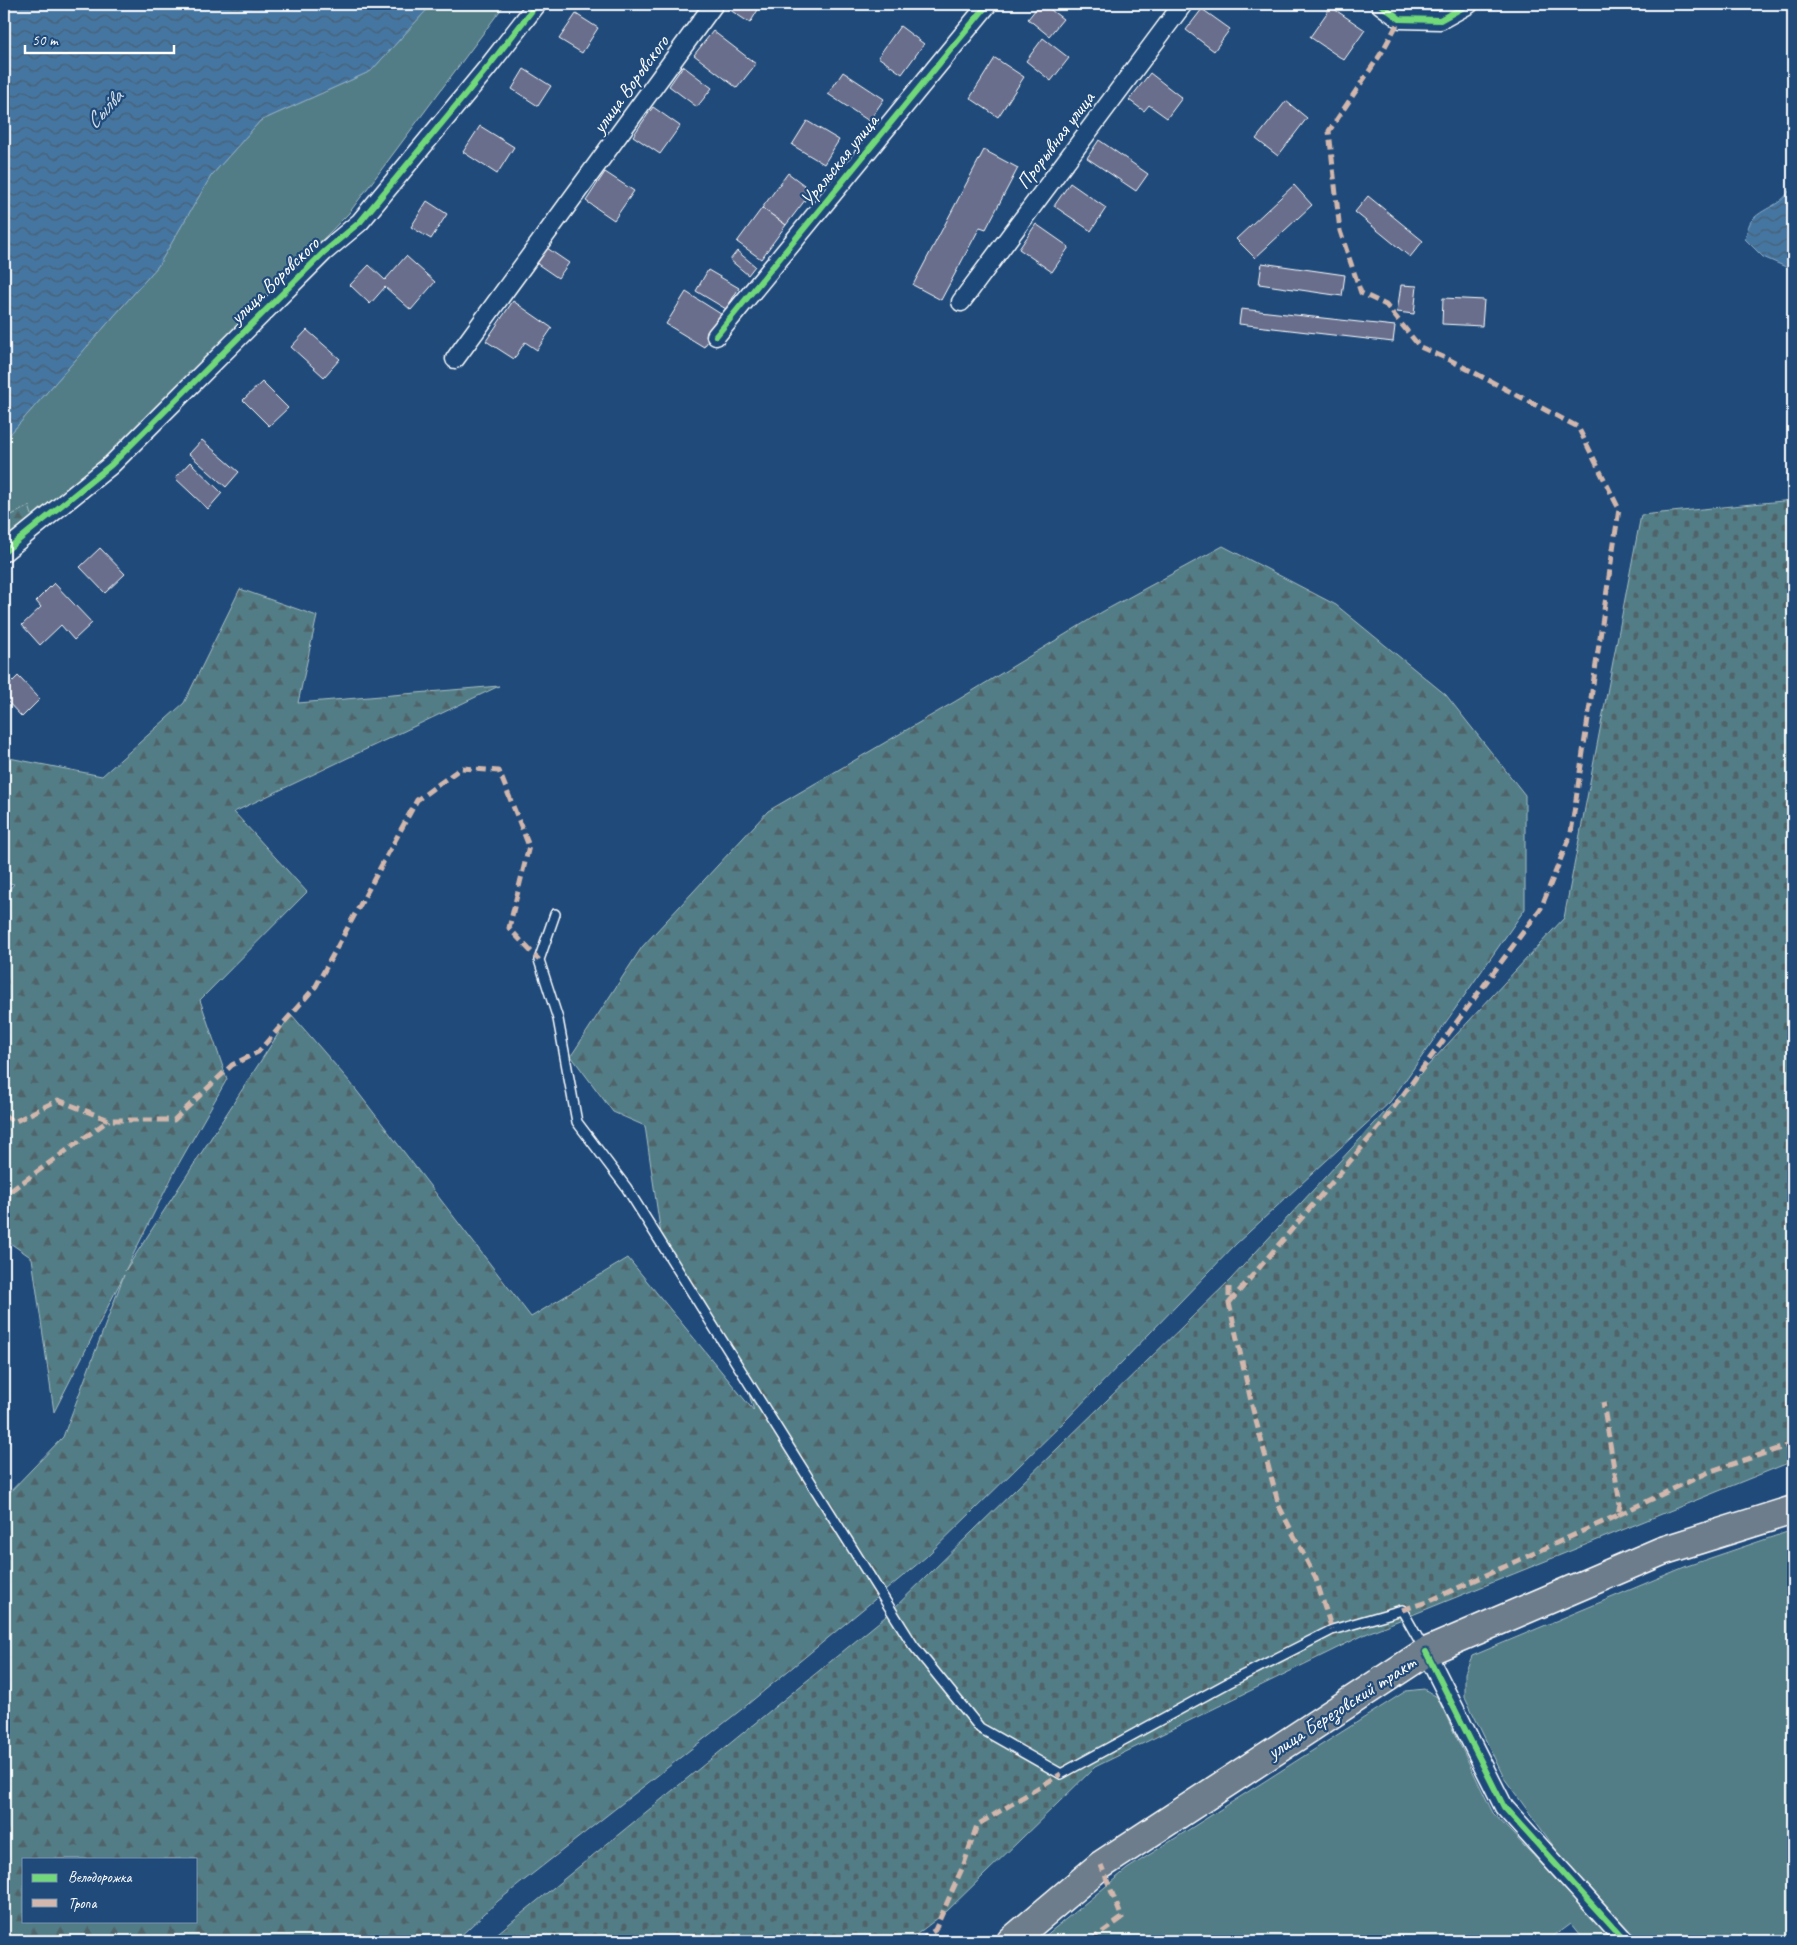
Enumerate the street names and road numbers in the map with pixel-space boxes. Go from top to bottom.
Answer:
street label: улица Воровского [586,30,675,139]
street label: Прорывная улица [1011,85,1101,194]
street label: Уральская улица [795,108,885,211]
street label: улица Воровского [223,231,325,330]
street label: улица Березовский тракт [1262,1649,1422,1766]

